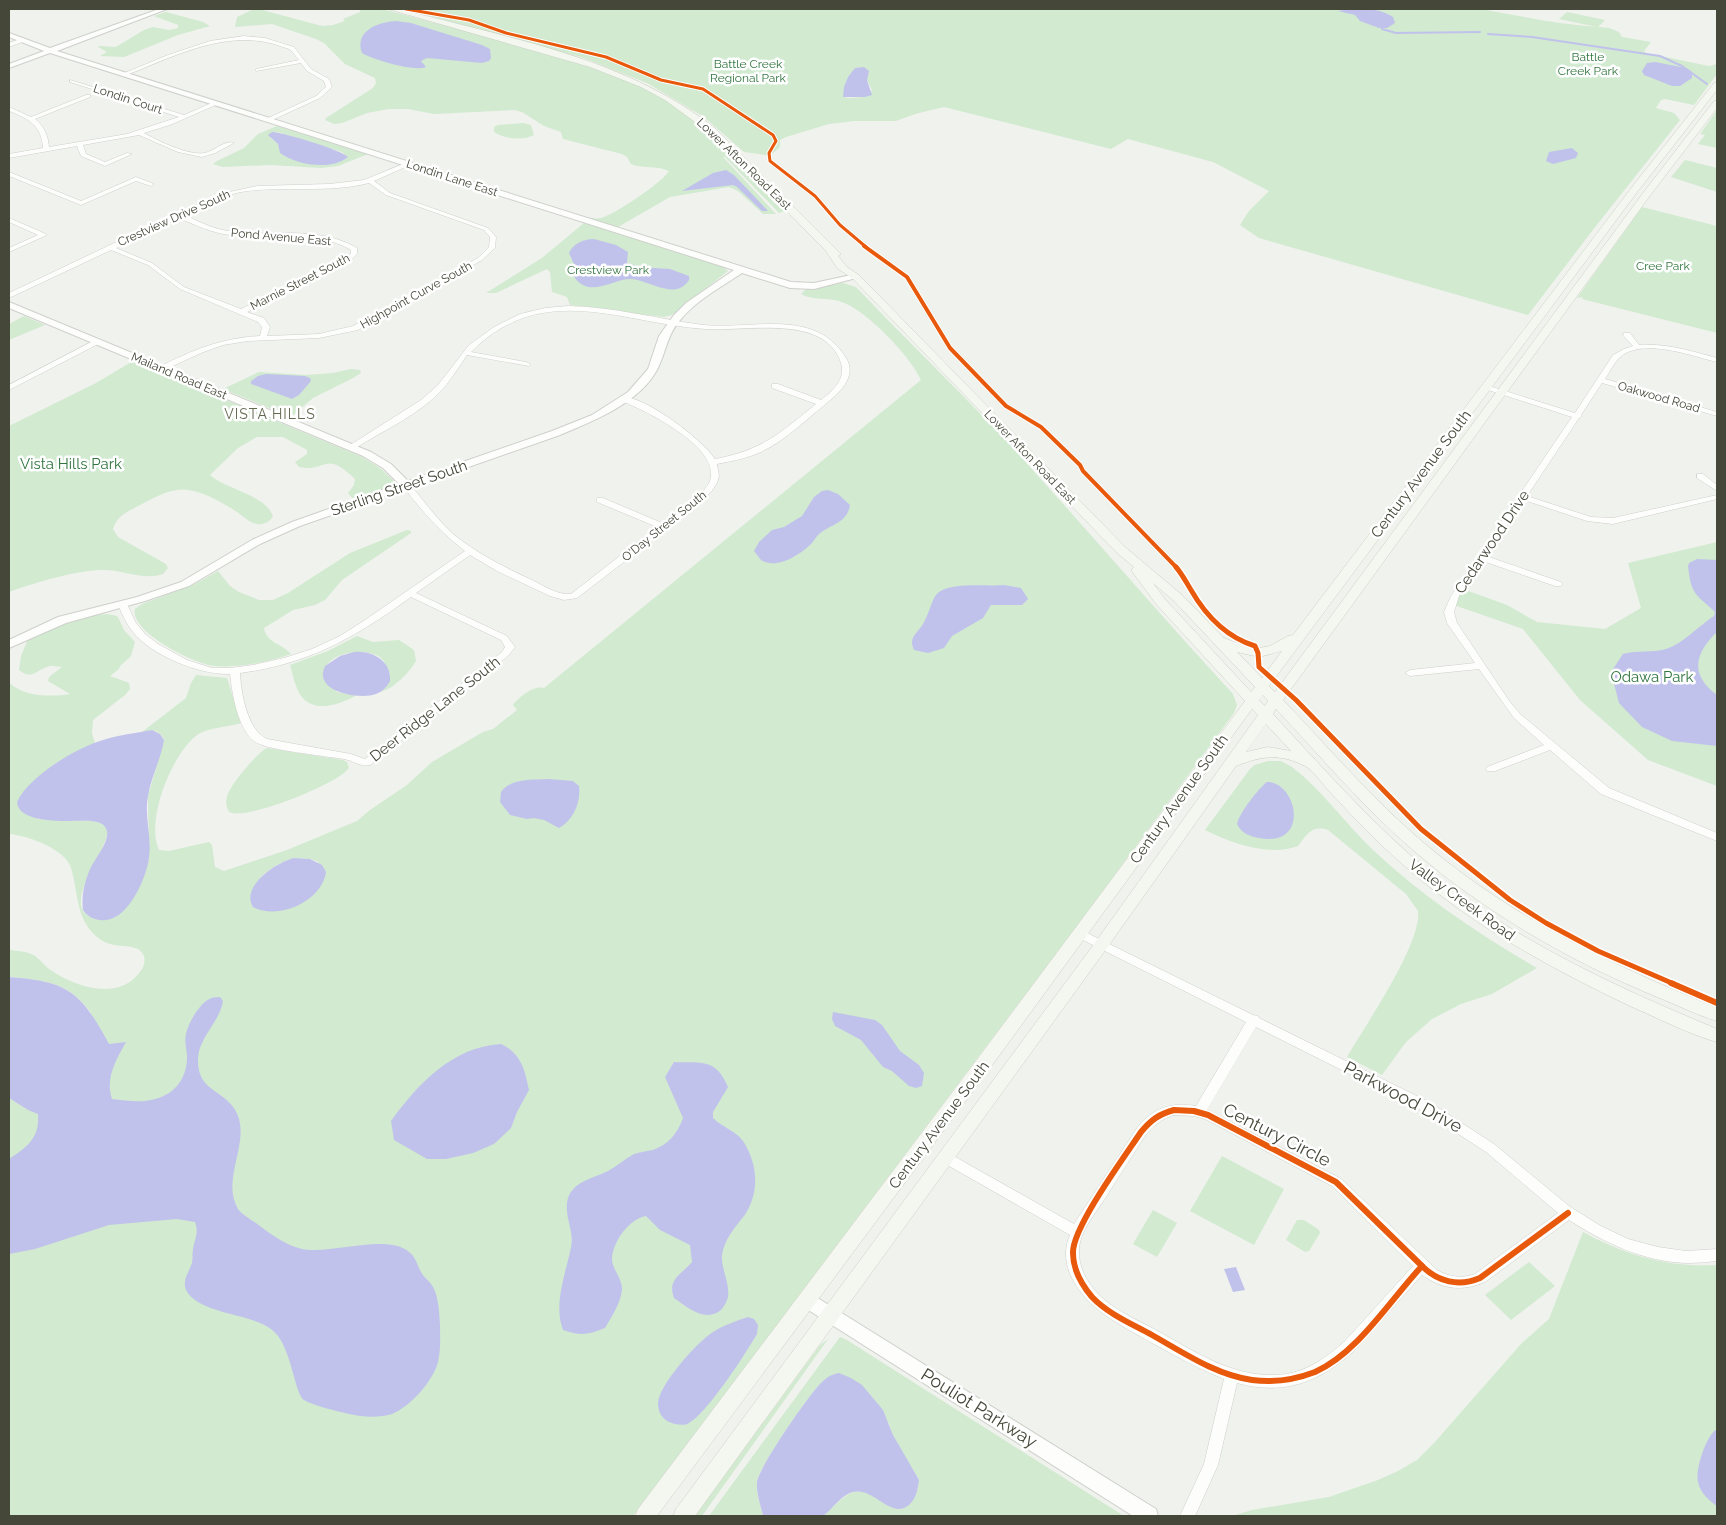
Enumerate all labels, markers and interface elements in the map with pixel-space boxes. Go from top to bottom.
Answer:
park label: Battle Creek Park [1558,50,1619,78]
park label: Battle Creek Regional Park [710,57,787,85]
street label: Londin Court [92,81,164,117]
street label: Lower Afton Road East [694,115,794,213]
street label: Londin Lane East [404,157,500,199]
street label: Crestview Drive South [116,187,232,249]
street label: Pond Avenue East [230,226,332,248]
street label: Marnie Street South [248,251,352,313]
street label: Highpoint Curve South [358,258,474,332]
park label: Cree Park [1636,259,1691,273]
park label: Crestview Park [567,263,650,277]
street label: Mailand Road East [129,350,229,402]
street label: Oakwood Road [1616,379,1702,415]
district label: VISTA HILLS [224,406,316,422]
street label: Lower Afton Road East [981,407,1079,507]
street label: Century Avenue South [1367,407,1475,541]
park label: Vista Hills Park [20,455,122,473]
street label: Sterling Street South [328,456,470,520]
street label: Cedarwood Drive [1451,487,1533,597]
street label: O'Day Street South [619,488,709,564]
street label: Deer Ridge Lane South [366,653,504,765]
park label: Odawa Park [1610,668,1694,686]
street label: Century Avenue South [1126,731,1232,867]
street label: Valley Creek Road [1406,856,1518,944]
street label: Parkwood Drive [1340,1056,1466,1137]
street label: Century Avenue South [885,1058,993,1192]
street label: Century Circle [1220,1098,1335,1171]
street label: Pouliot Parkway [917,1363,1041,1452]

